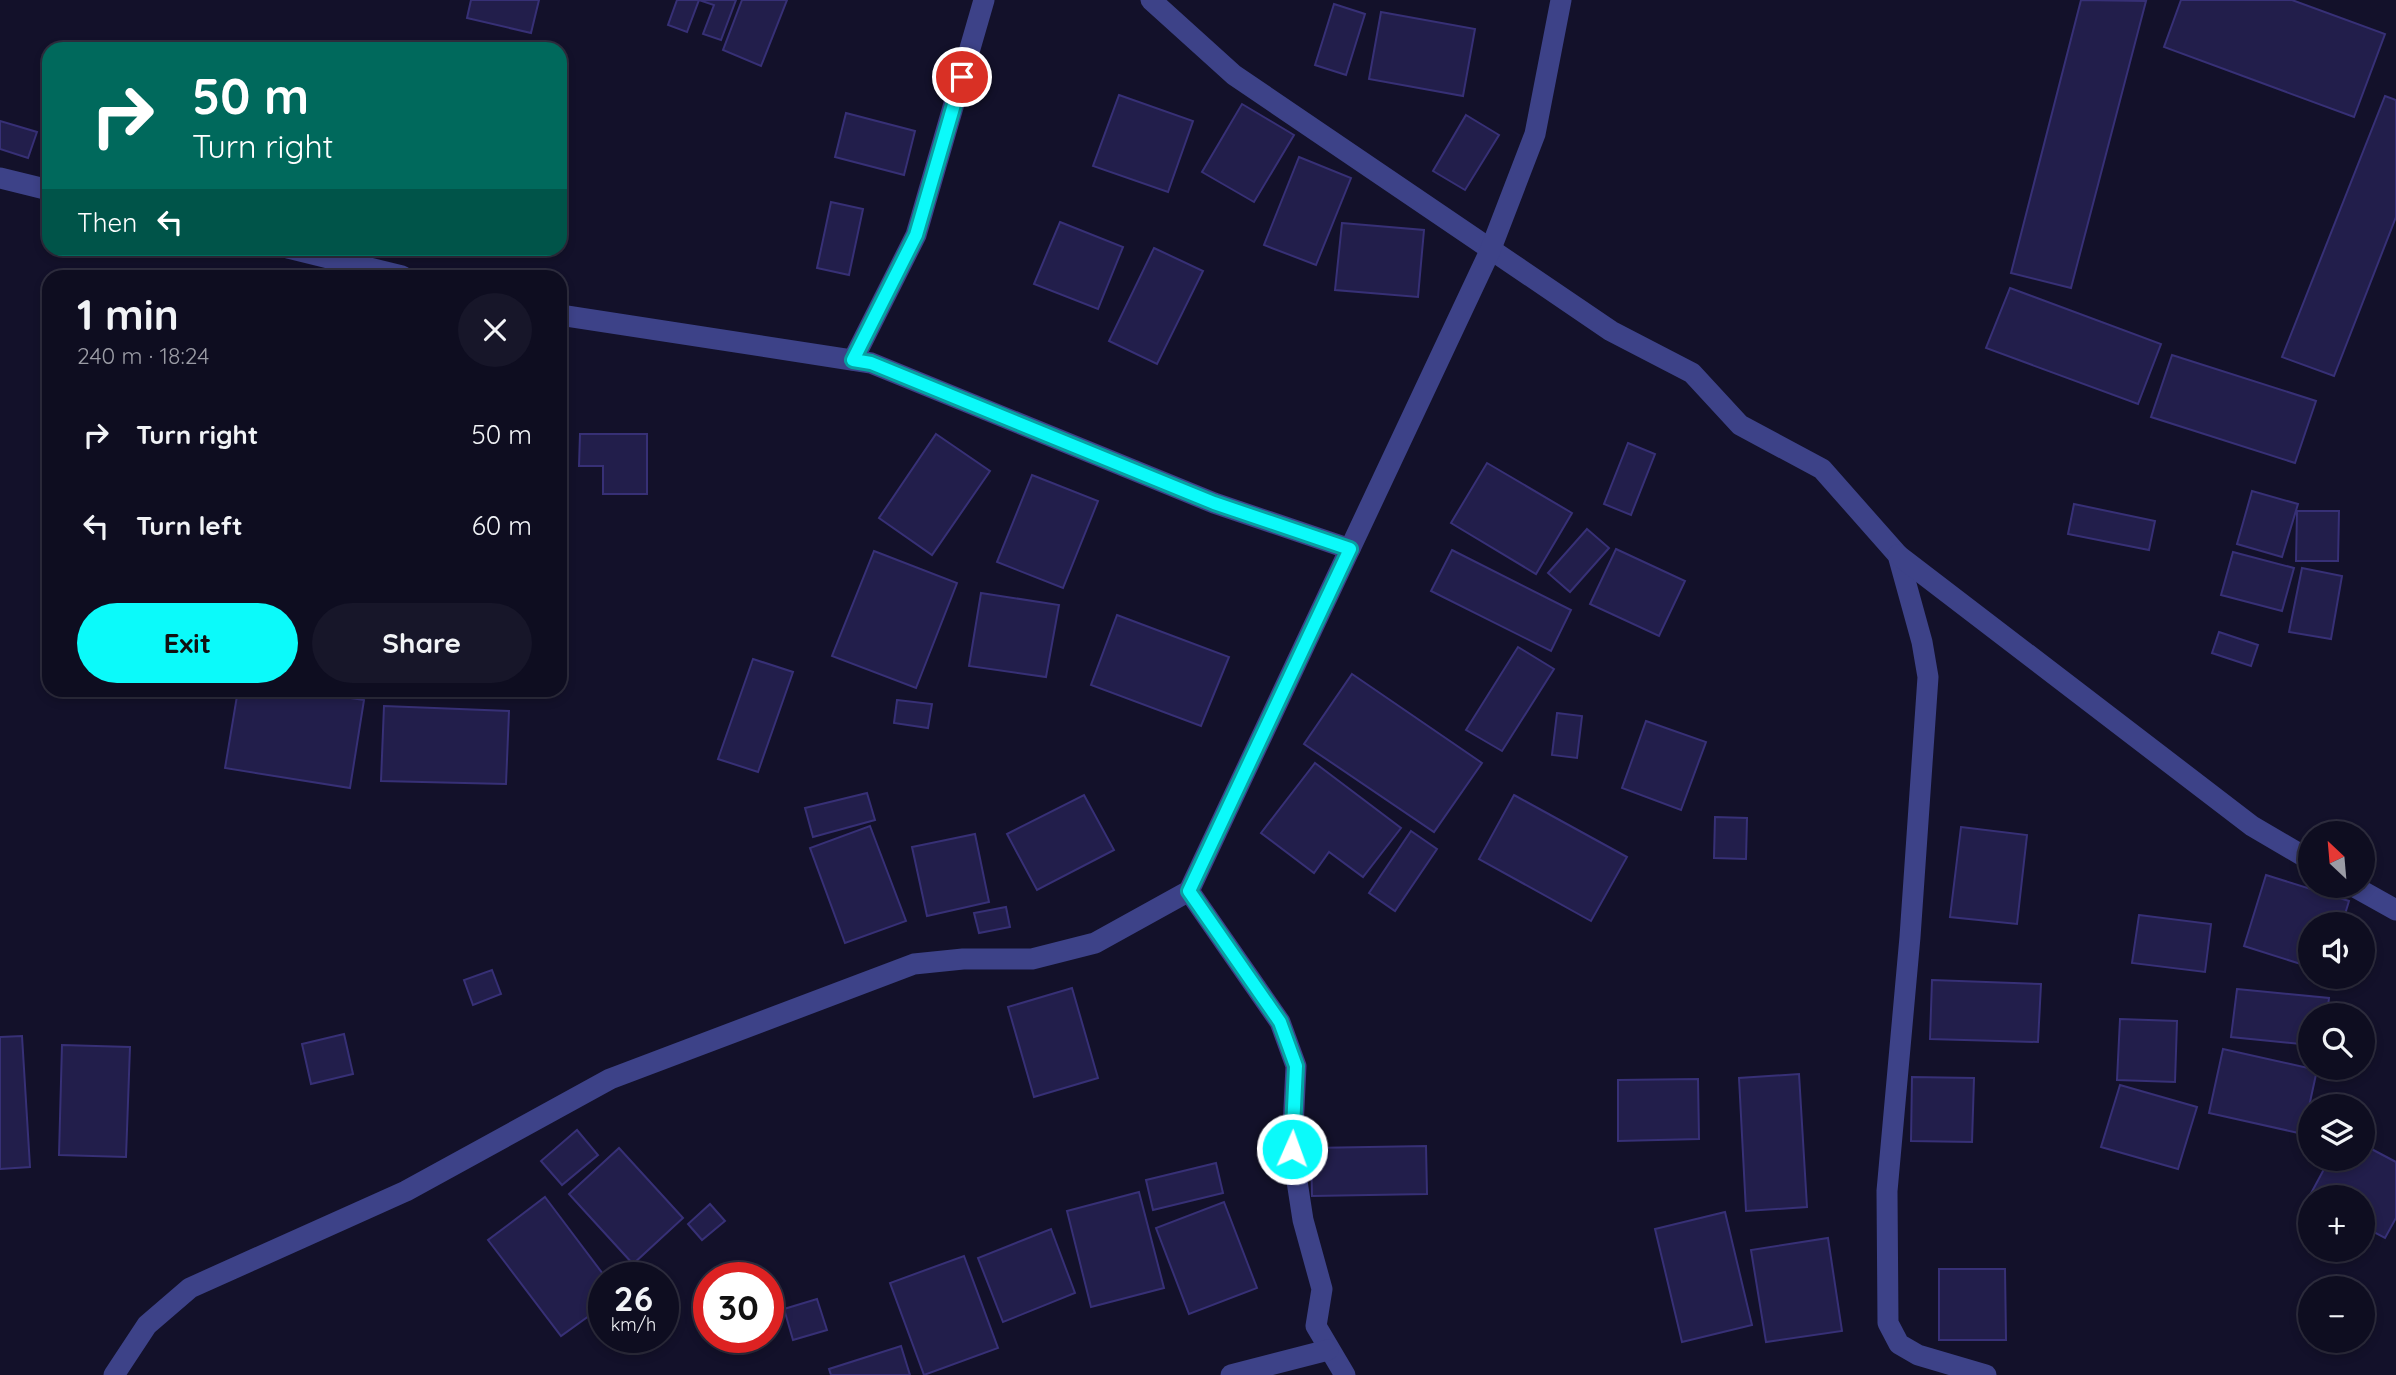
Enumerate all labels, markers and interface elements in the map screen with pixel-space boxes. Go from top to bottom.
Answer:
pin [932,47,992,107]
icon: arrive [943,58,981,96]
text: 50 m [192,65,309,126]
icon: right [77,70,168,161]
text: Turn right [192,126,333,166]
icon: left [151,203,189,241]
text: Then [77,206,137,239]
text: 1 min [77,288,179,341]
button: close [458,293,532,367]
text: 240 m · 18:24 [77,341,209,370]
icon: right [77,416,115,454]
text: Turn right [136,418,258,451]
text: 50 m [472,418,532,451]
icon: left [77,507,115,545]
text: Turn left [136,509,243,542]
text: 60 m [472,509,532,542]
button: Exit [77,603,298,683]
button: Share [312,603,532,683]
north arrow [2298,821,2375,898]
map controls [2298,821,2375,1353]
button: sound [2298,912,2375,989]
button: search [2298,1003,2375,1080]
button: layers [2298,1094,2375,1171]
position arrow [1255,1112,1329,1186]
button: + [2298,1185,2375,1262]
speed limit sign: 30 [693,1262,784,1353]
text: 26 [614,1276,653,1320]
button: − [2298,1276,2375,1353]
text: km/h [611,1313,656,1336]

